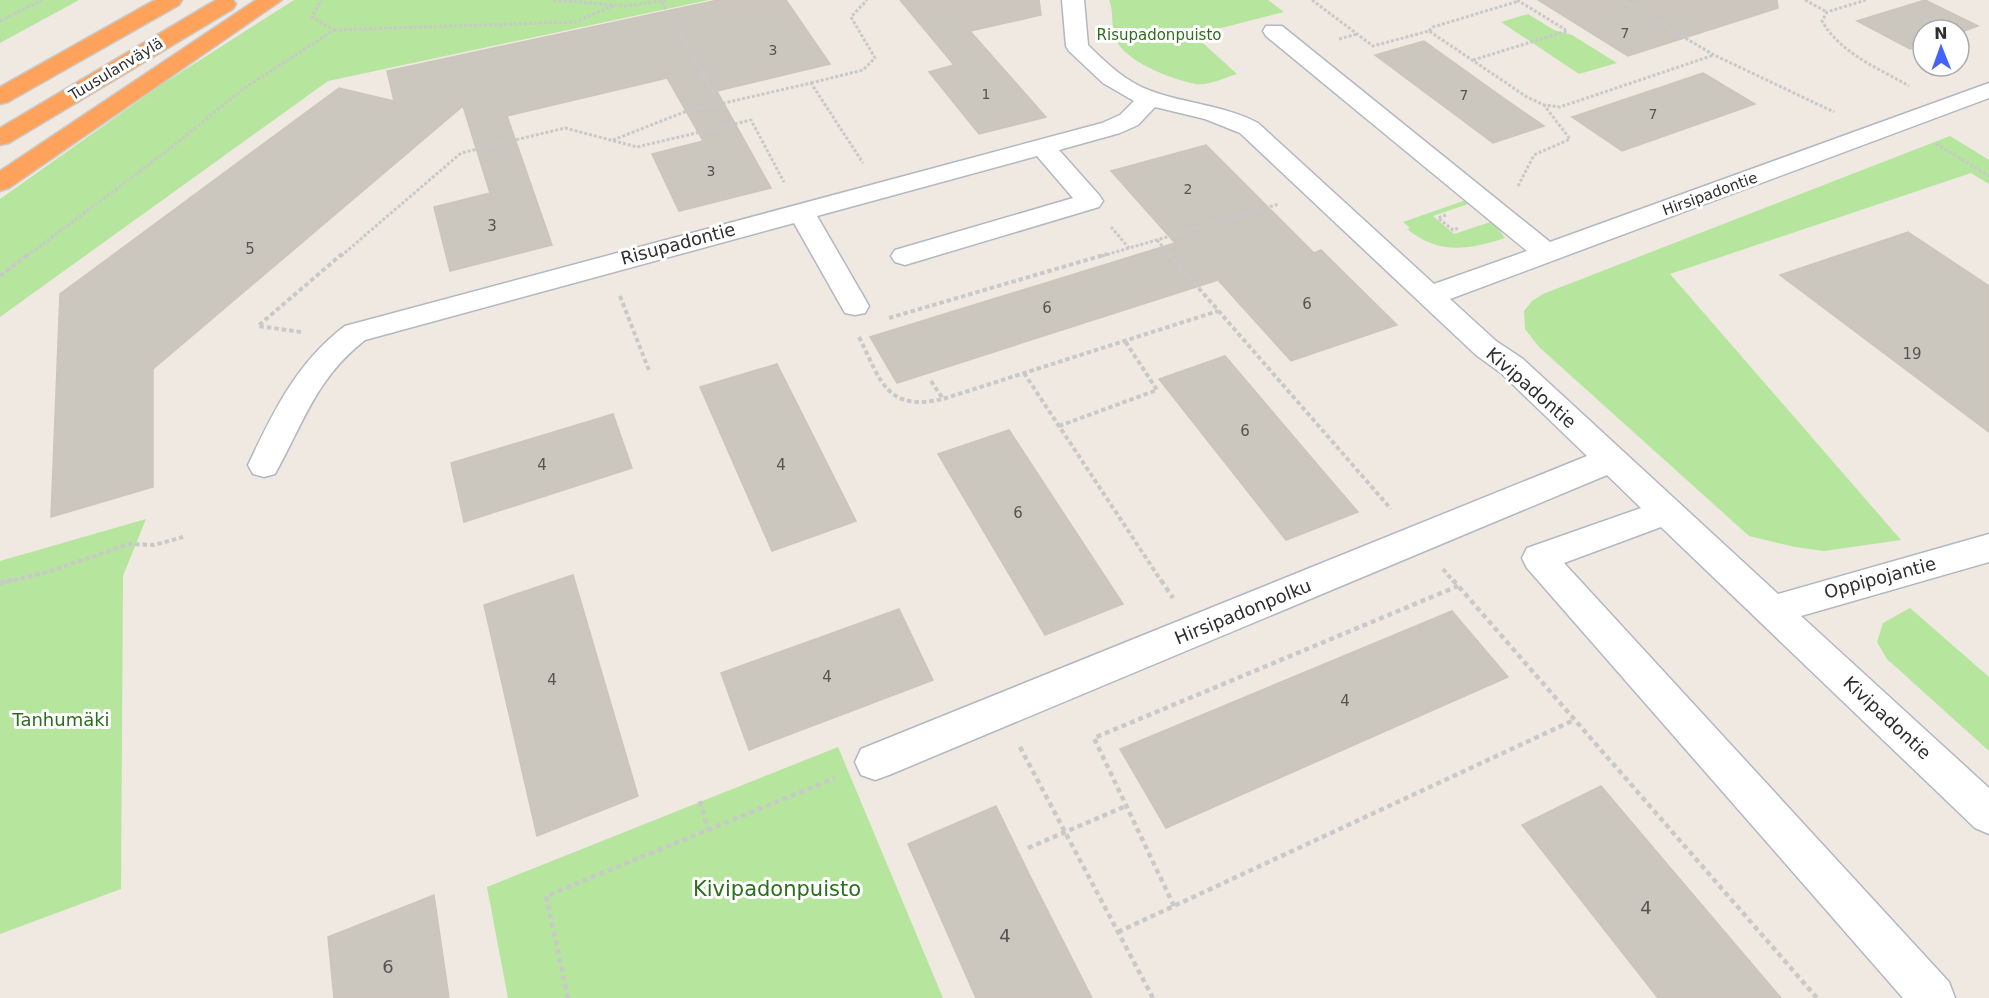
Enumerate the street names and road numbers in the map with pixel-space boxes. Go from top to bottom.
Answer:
street label: Tuusulanväylä [65,34,166,105]
street label: Hirsipadontie [1660,168,1760,220]
street label: Risupadontie [618,218,737,269]
street label: Kivipadontie [1482,343,1580,432]
street label: Oppipojantie [1822,552,1938,603]
street label: Hirsipadonpolku [1171,575,1314,648]
street label: Kivipadontie [1839,672,1935,763]

